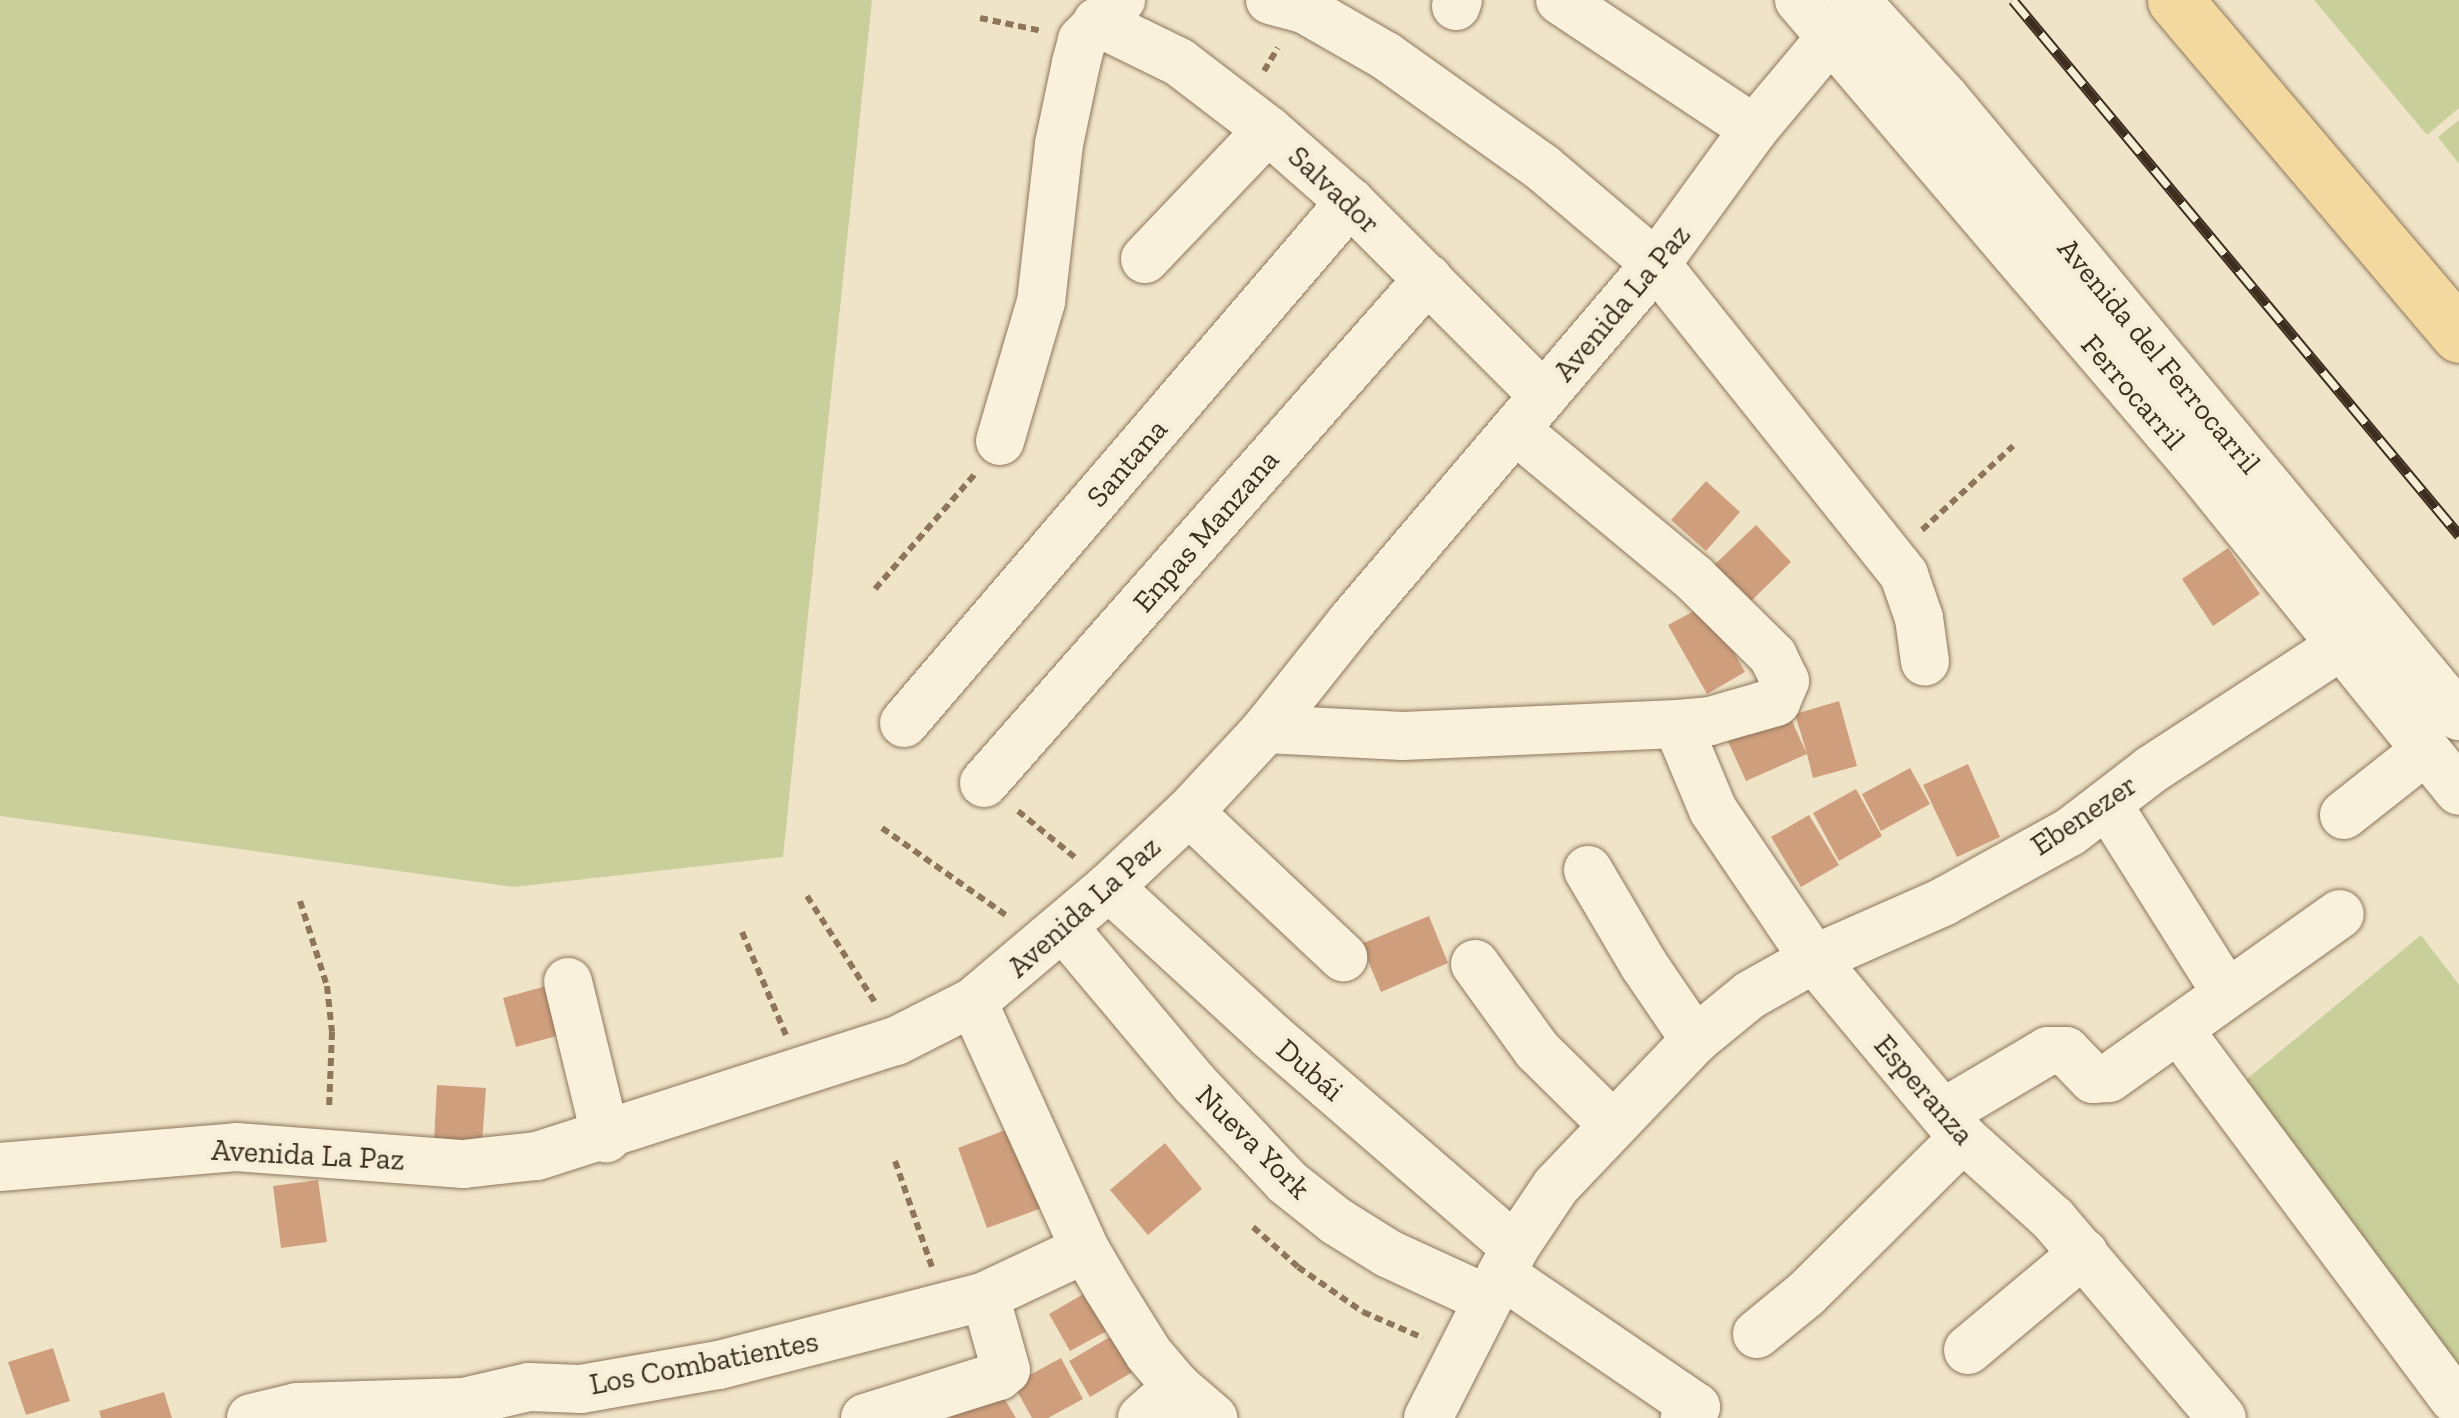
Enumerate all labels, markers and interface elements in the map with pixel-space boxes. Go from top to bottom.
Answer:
street label: Salvador [1281,139,1387,241]
street label: Avenida La Paz [1546,217,1698,389]
street label: Avenida del Ferrocarril [2050,231,2268,481]
street label: Ferrocarril [2073,327,2193,457]
street label: Santana [1079,412,1175,514]
street label: Enpas Manzana [1126,442,1286,620]
street label: Ebenezer [2024,767,2144,863]
street label: Avenida La Paz [1000,829,1168,985]
street label: Esperanza [1866,1028,1982,1152]
street label: Dubái [1269,1031,1351,1109]
street label: Nueva York [1188,1077,1318,1207]
street label: Avenida La Paz [211,1132,405,1178]
street label: Los Combatientes [587,1323,821,1403]

